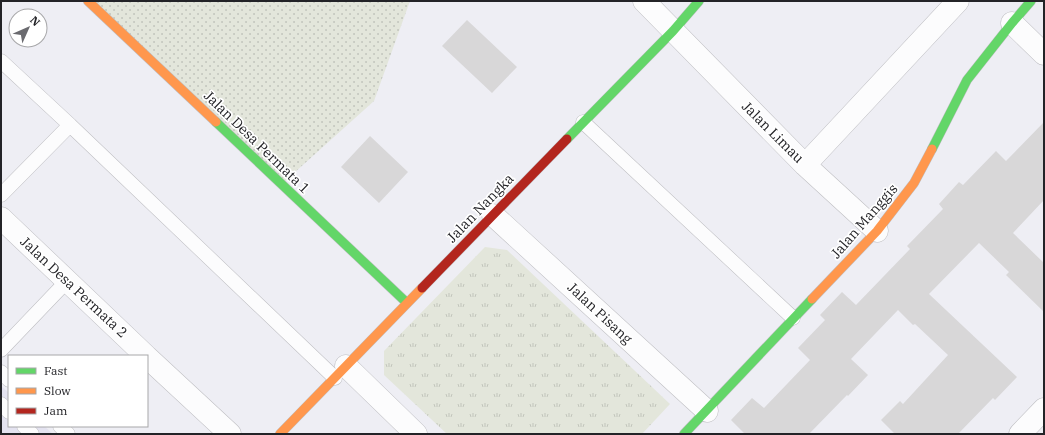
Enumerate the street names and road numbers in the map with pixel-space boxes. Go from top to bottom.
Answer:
street label: Jalan Desa Permata 1 [200,87,314,197]
street label: Jalan Limau [738,97,808,167]
street label: Jalan Nangka [443,170,518,246]
street label: Jalan Manggis [827,180,901,262]
street label: Jalan Desa Permata 2 [17,233,131,341]
street label: Jalan Pisang [564,278,636,348]

